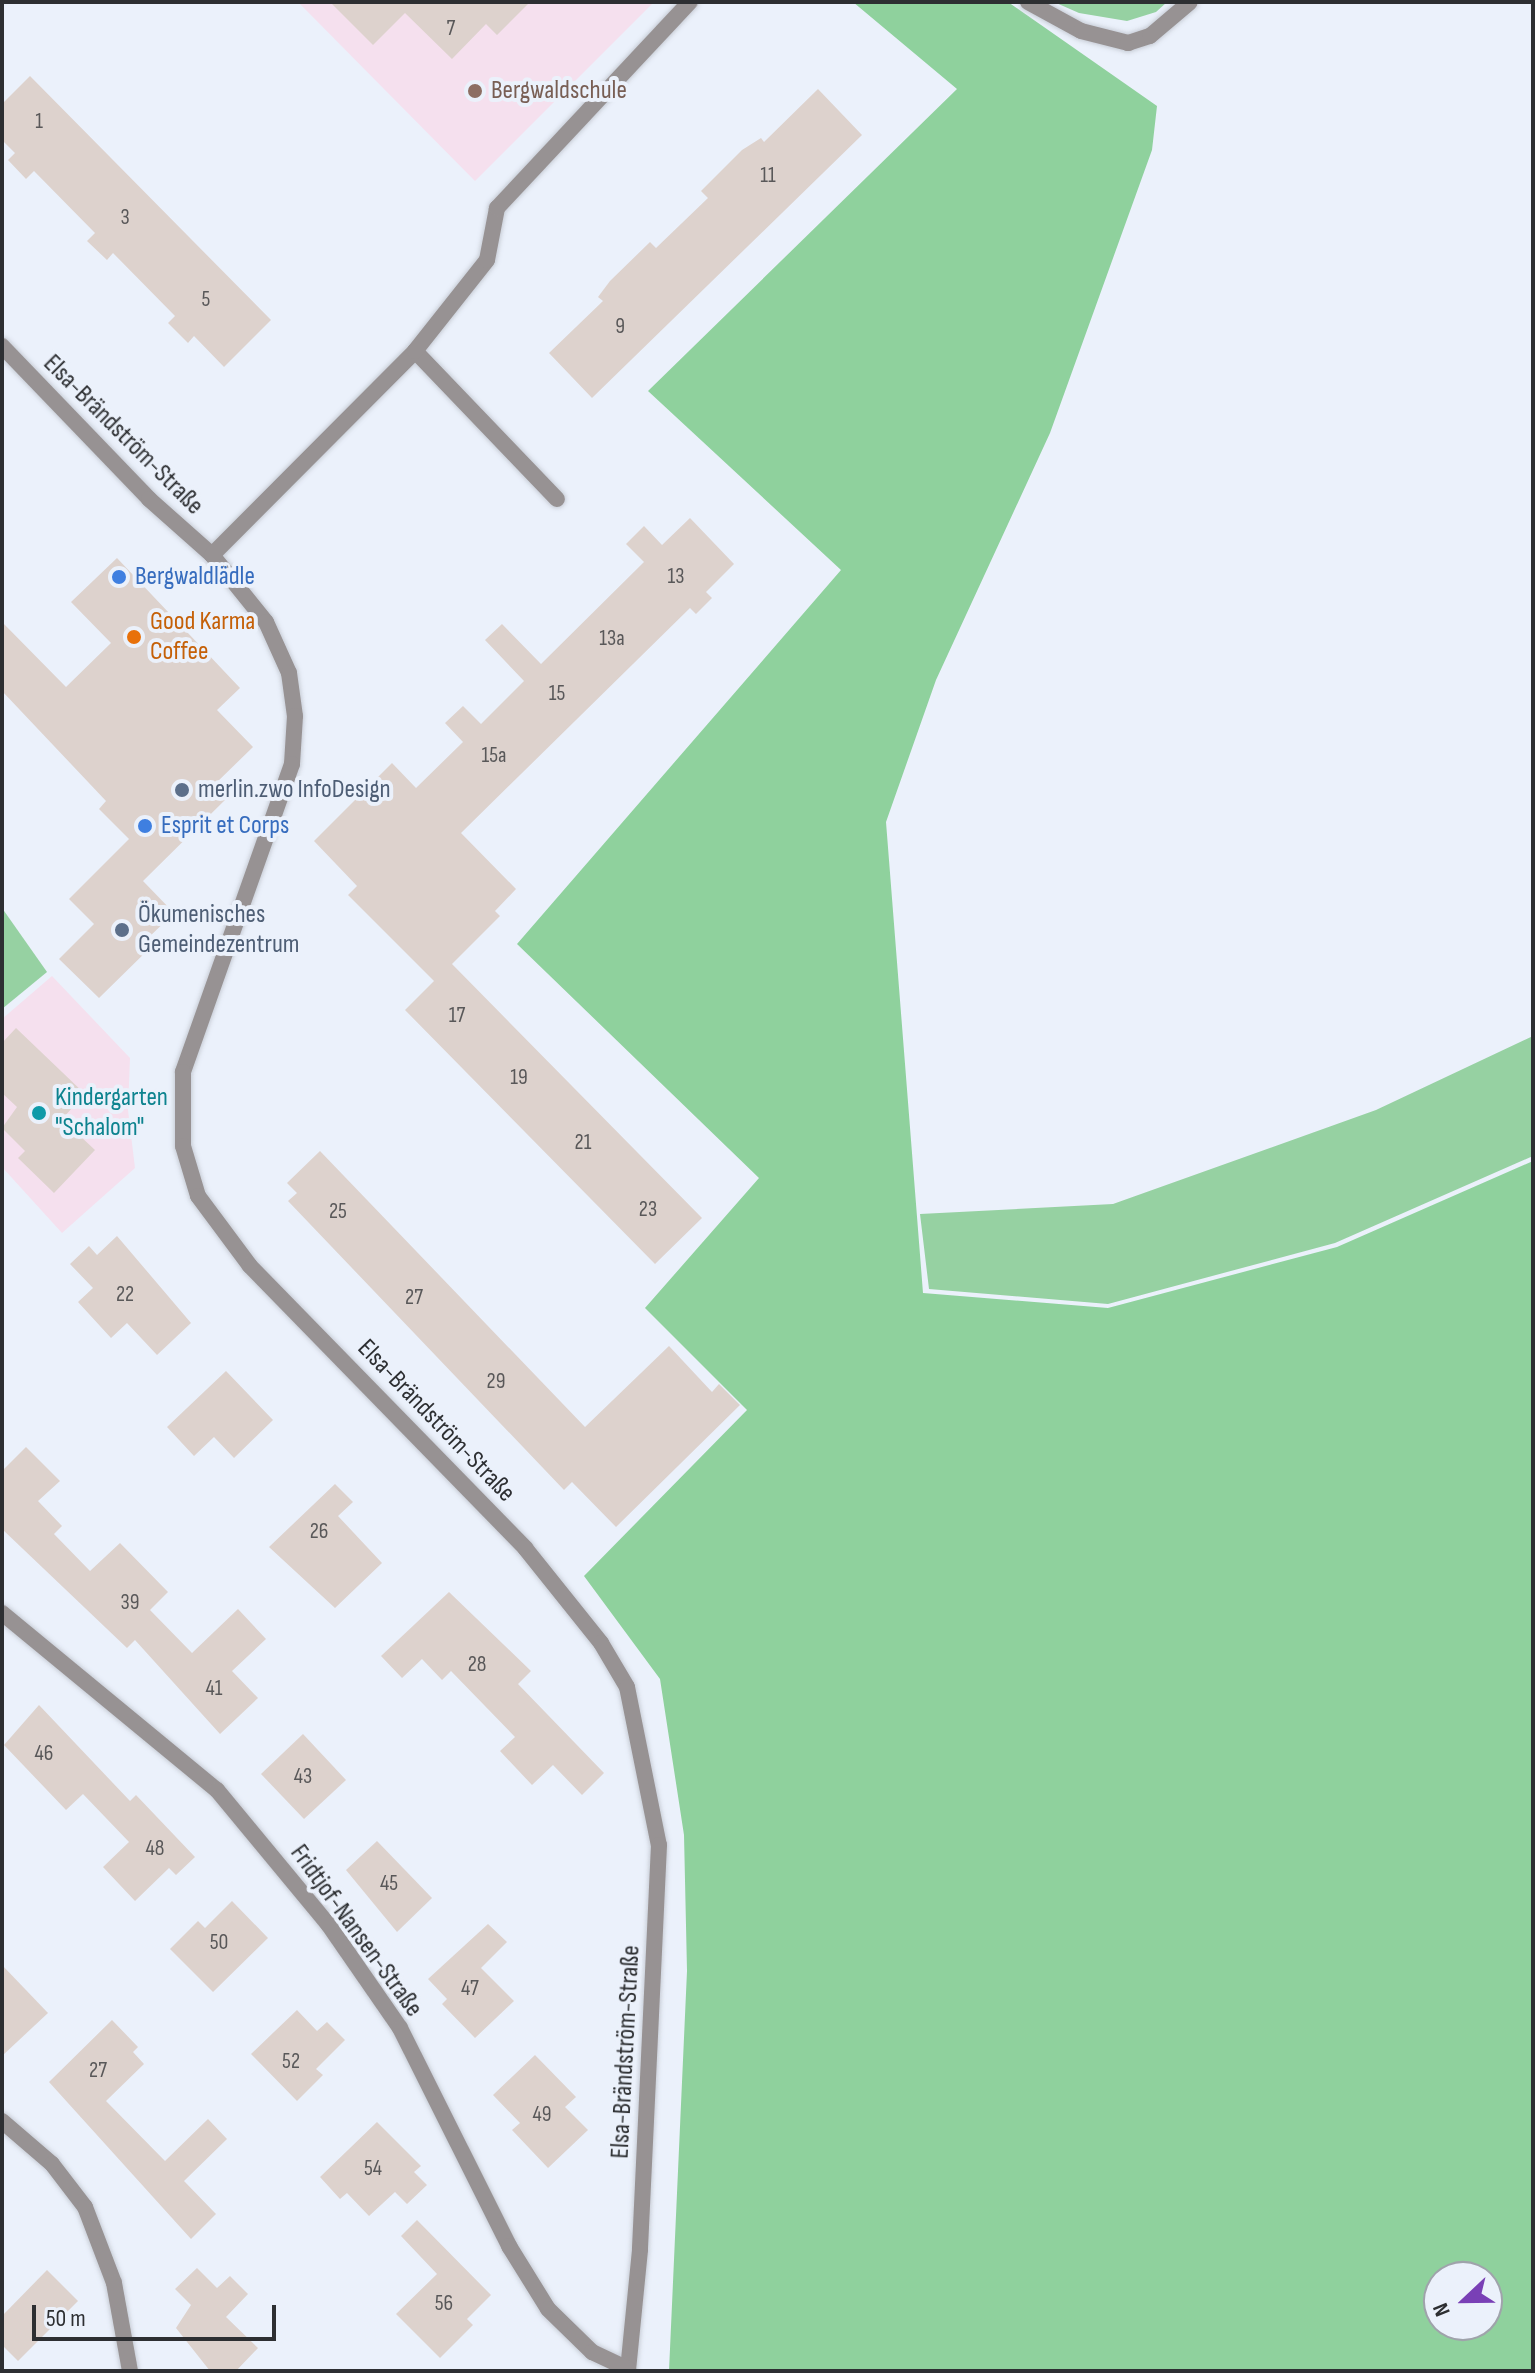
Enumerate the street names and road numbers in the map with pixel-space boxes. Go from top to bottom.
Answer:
street label: Elsa-Brändström-Straße [36,348,210,522]
street label: Elsa-Brändström-Straße [351,1333,521,1509]
street label: Fridtjof-Nansen-Straße [283,1839,429,2023]
street label: Elsa-Brändström-Straße [605,1945,647,2159]

